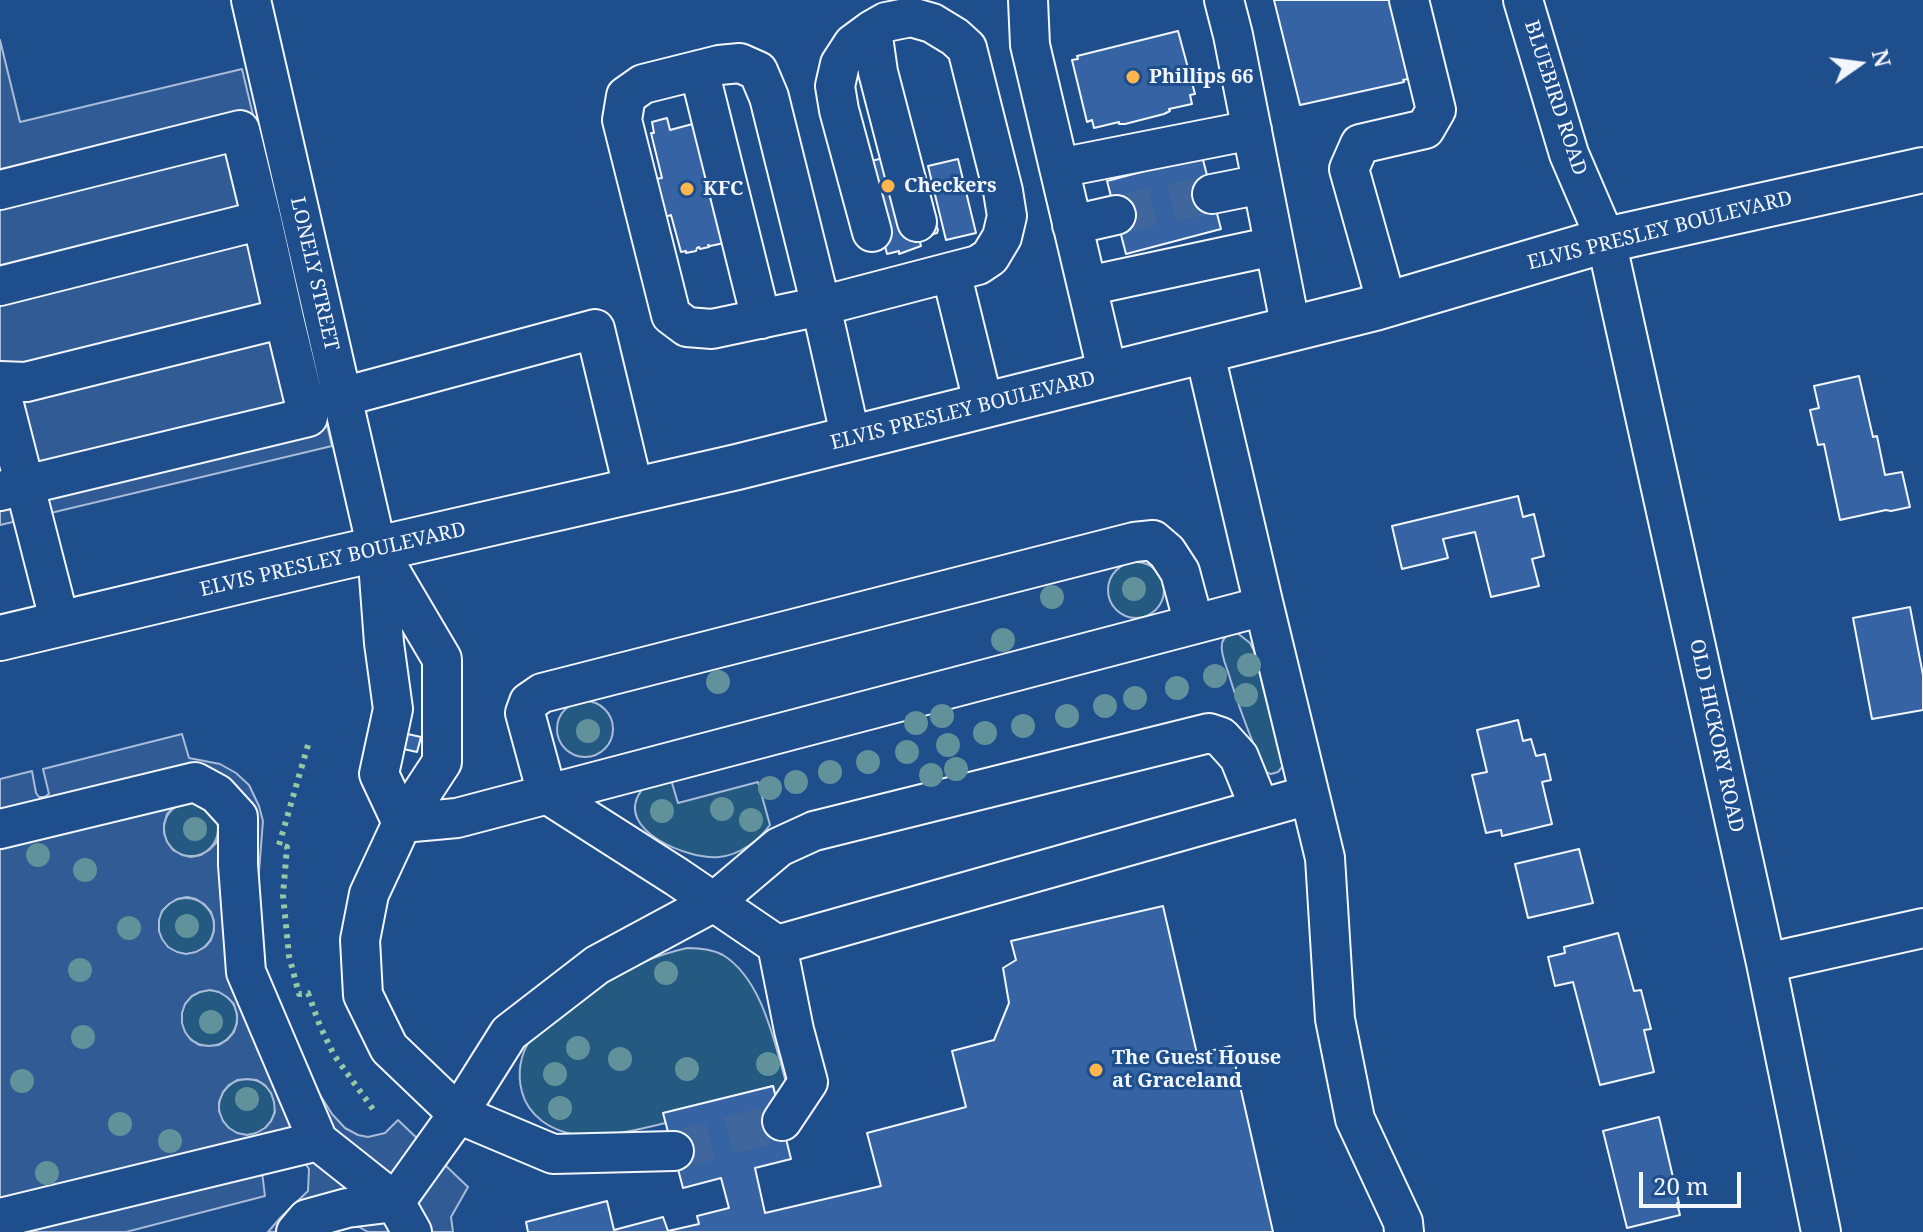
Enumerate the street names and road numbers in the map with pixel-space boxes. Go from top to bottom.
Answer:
street label: BLUEBIRD ROAD [1519,18,1591,178]
street label: ELVIS PRESLEY BOULEVARD [1525,186,1795,276]
street label: LONELY STREET [285,195,343,353]
street label: ELVIS PRESLEY BOULEVARD [828,366,1098,456]
street label: ELVIS PRESLEY BOULEVARD [198,518,468,602]
street label: OLD HICKORY ROAD [1684,637,1748,835]

